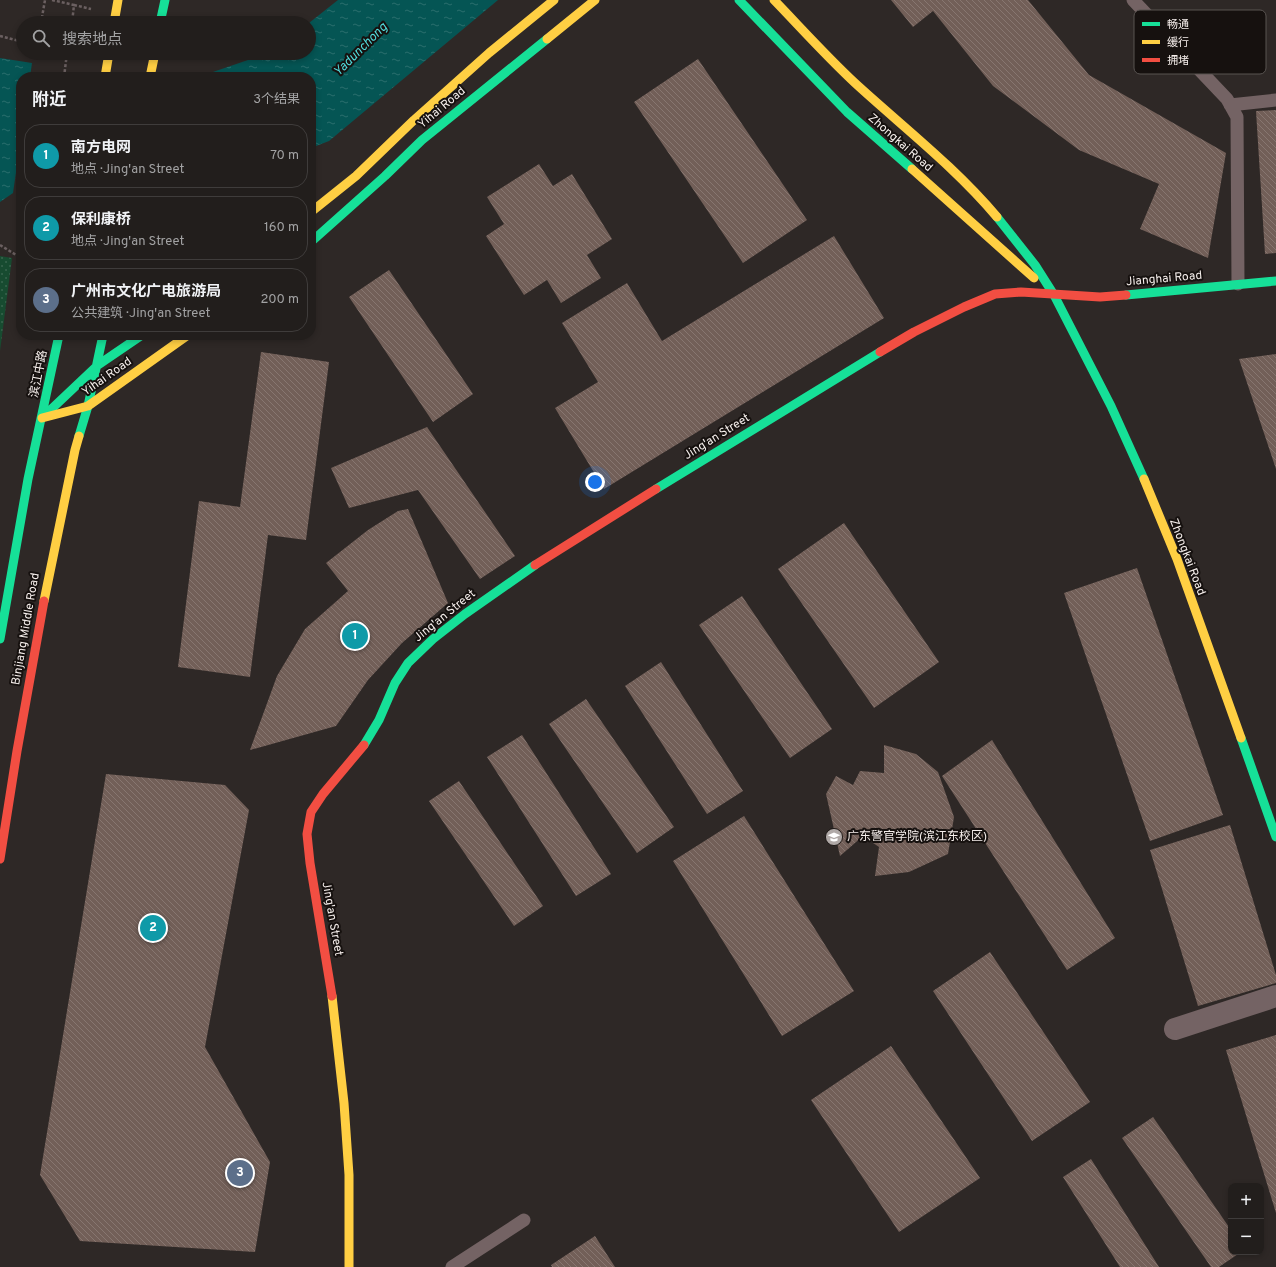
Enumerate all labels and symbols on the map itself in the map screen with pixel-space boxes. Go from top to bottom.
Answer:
legend [1134,10,1266,74]
text: 畅通 [1167,18,1189,32]
water label: Yadunchong [331,19,392,80]
text: 缓行 [1167,36,1189,50]
text: 拥堵 [1167,54,1189,68]
street label: Yihai Road [415,83,469,133]
street label: Zhongkai Road [864,110,936,176]
street label: Jianghai Road [1125,268,1203,290]
street label: 滨江中路 [27,349,51,399]
street label: Yihai Road [79,354,135,400]
street label: Jing'an Street [681,410,753,464]
your location [585,472,605,492]
street label: Zhongkai Road [1165,516,1209,598]
street label: Binjiang Middle Road [8,572,44,686]
street label: Jing'an Street [411,586,479,646]
pin: 1 [342,621,368,651]
school or university icon: 广东警官学院(滨江东校区) [824,827,844,847]
place label: 广东警官学院(滨江东校区) [847,829,987,845]
street label: Jing'an Street [318,881,346,957]
pin: 2 [140,913,166,943]
pin: 3 [227,1158,253,1188]

